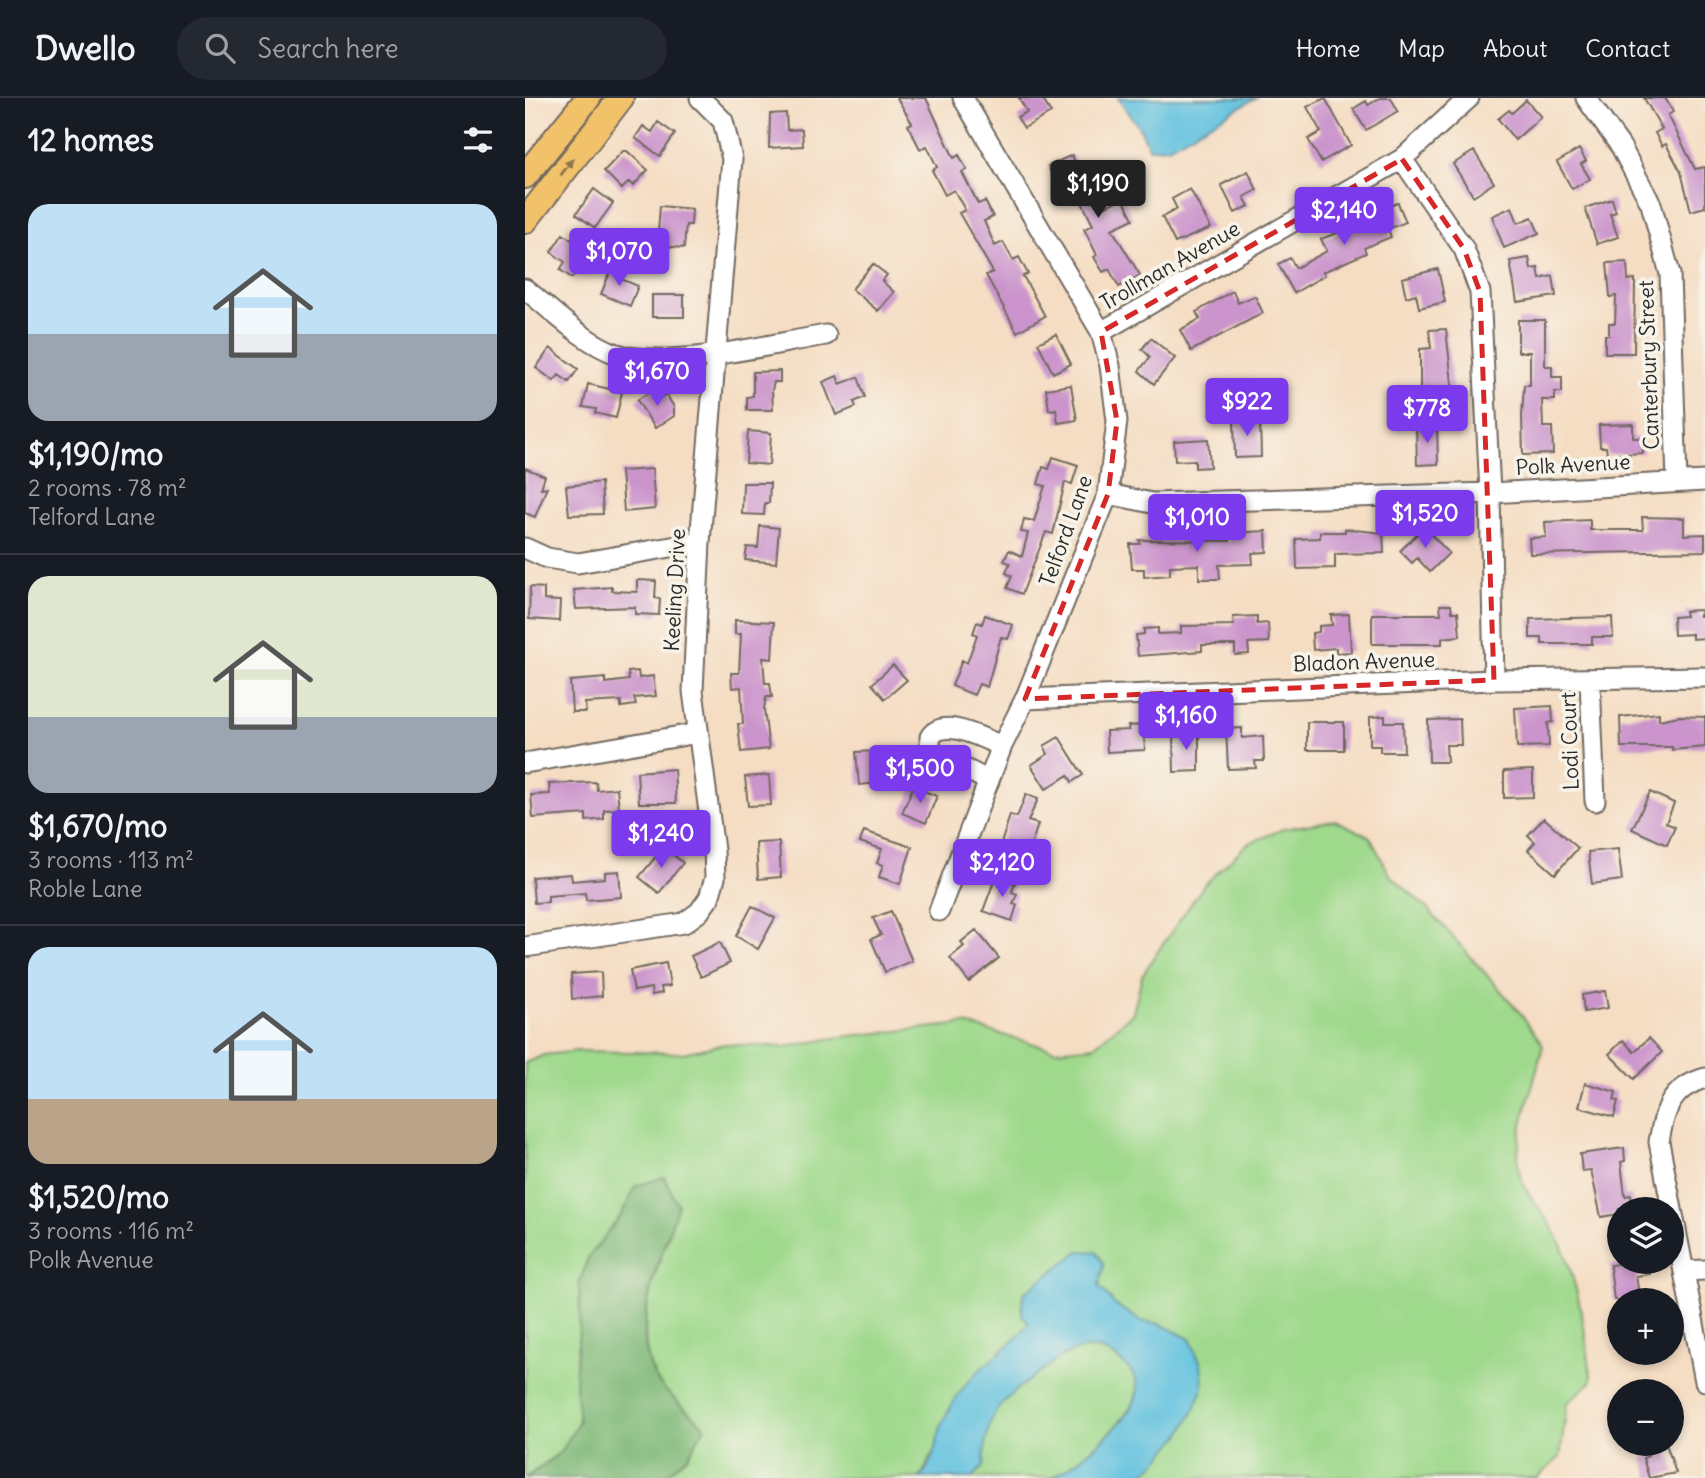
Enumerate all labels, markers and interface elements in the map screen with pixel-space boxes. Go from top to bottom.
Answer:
search box [177,17,667,80]
text: Dwello [35,27,135,69]
icon: search [201,29,239,67]
text: Search here [257,32,398,65]
text: Home [1296,33,1360,63]
text: Map [1398,33,1445,63]
text: About [1483,33,1547,63]
text: Contact [1585,33,1670,63]
text: 12 homes [28,121,154,159]
icon: filters [459,121,497,159]
one-way arrow [559,158,574,176]
pin: $1,190 [1041,160,1155,220]
text: $1,190 [1067,168,1129,197]
pin: $2,140 [1287,188,1401,247]
text: $2,140 [1311,195,1377,224]
street label: Trollman Avenue [1095,215,1245,317]
pin: $1,070 [562,228,676,288]
text: $1,070 [585,236,653,265]
icon: home [200,250,326,376]
street label: Canterbury Street [1632,280,1665,450]
pin: $1,670 [600,348,714,408]
text: $1,670 [624,356,690,385]
pin: $922 [1206,378,1288,438]
text: $922 [1221,386,1273,415]
pin: $778 [1386,386,1468,445]
text: $778 [1403,393,1451,422]
text: $1,190/mo [28,435,163,473]
street label: Polk Avenue [1515,448,1631,481]
street label: Telford Lane [1033,472,1098,590]
text: 2 rooms · 78 m² [28,473,187,502]
pin: $1,520 [1368,490,1482,550]
pin: $1,010 [1140,494,1254,554]
text: $1,520 [1391,498,1459,527]
text: Telford Lane [28,502,155,531]
text: $1,010 [1164,502,1230,531]
street label: Keeling Drive [658,528,691,652]
icon: home [200,622,326,748]
street label: Bladon Avenue [1293,646,1435,677]
street label: Lodi Court [1554,691,1585,791]
pin: $1,160 [1129,692,1243,752]
text: $1,160 [1155,700,1217,729]
pin: $1,500 [863,746,977,805]
text: $1,500 [885,753,955,782]
text: $1,670/mo [28,807,167,845]
pin: $1,240 [604,810,718,870]
text: $1,240 [628,818,694,847]
pin: $2,120 [945,840,1059,899]
text: 3 rooms · 113 m² [28,845,194,874]
text: $2,120 [969,847,1035,876]
text: Roble Lane [28,874,142,903]
icon: home [200,993,326,1119]
text: $1,520/mo [28,1178,169,1216]
map controls [1607,1197,1684,1456]
button: layers [1607,1197,1684,1274]
text: 3 rooms · 116 m² [28,1216,194,1245]
text: Polk Avenue [28,1245,154,1274]
button: + [1607,1288,1684,1365]
button: − [1607,1379,1684,1456]

